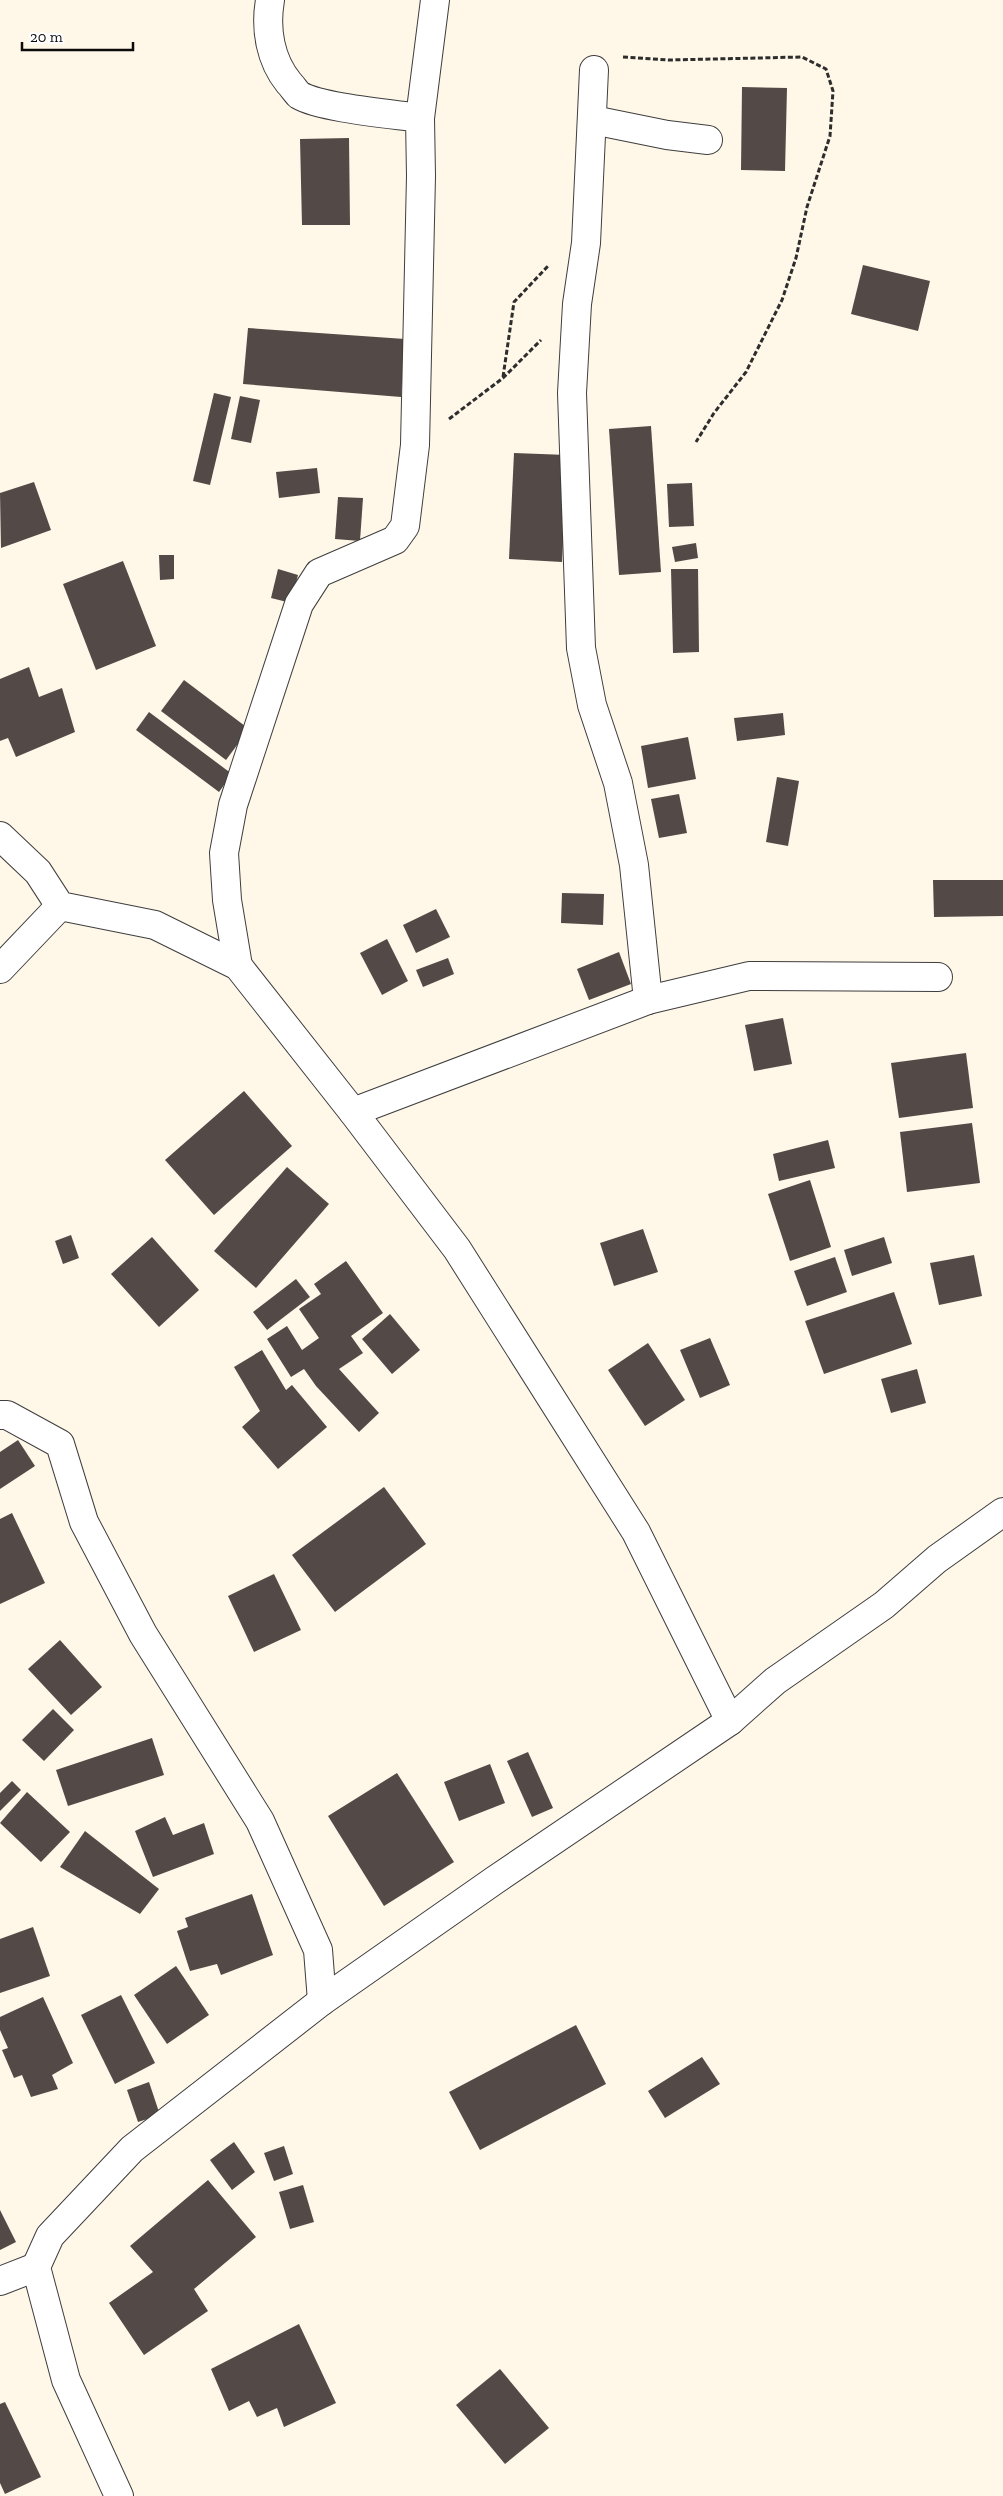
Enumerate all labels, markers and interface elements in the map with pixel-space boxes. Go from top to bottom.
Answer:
scale bar [22,20,134,52]
text: 20 m [30,28,63,46]

